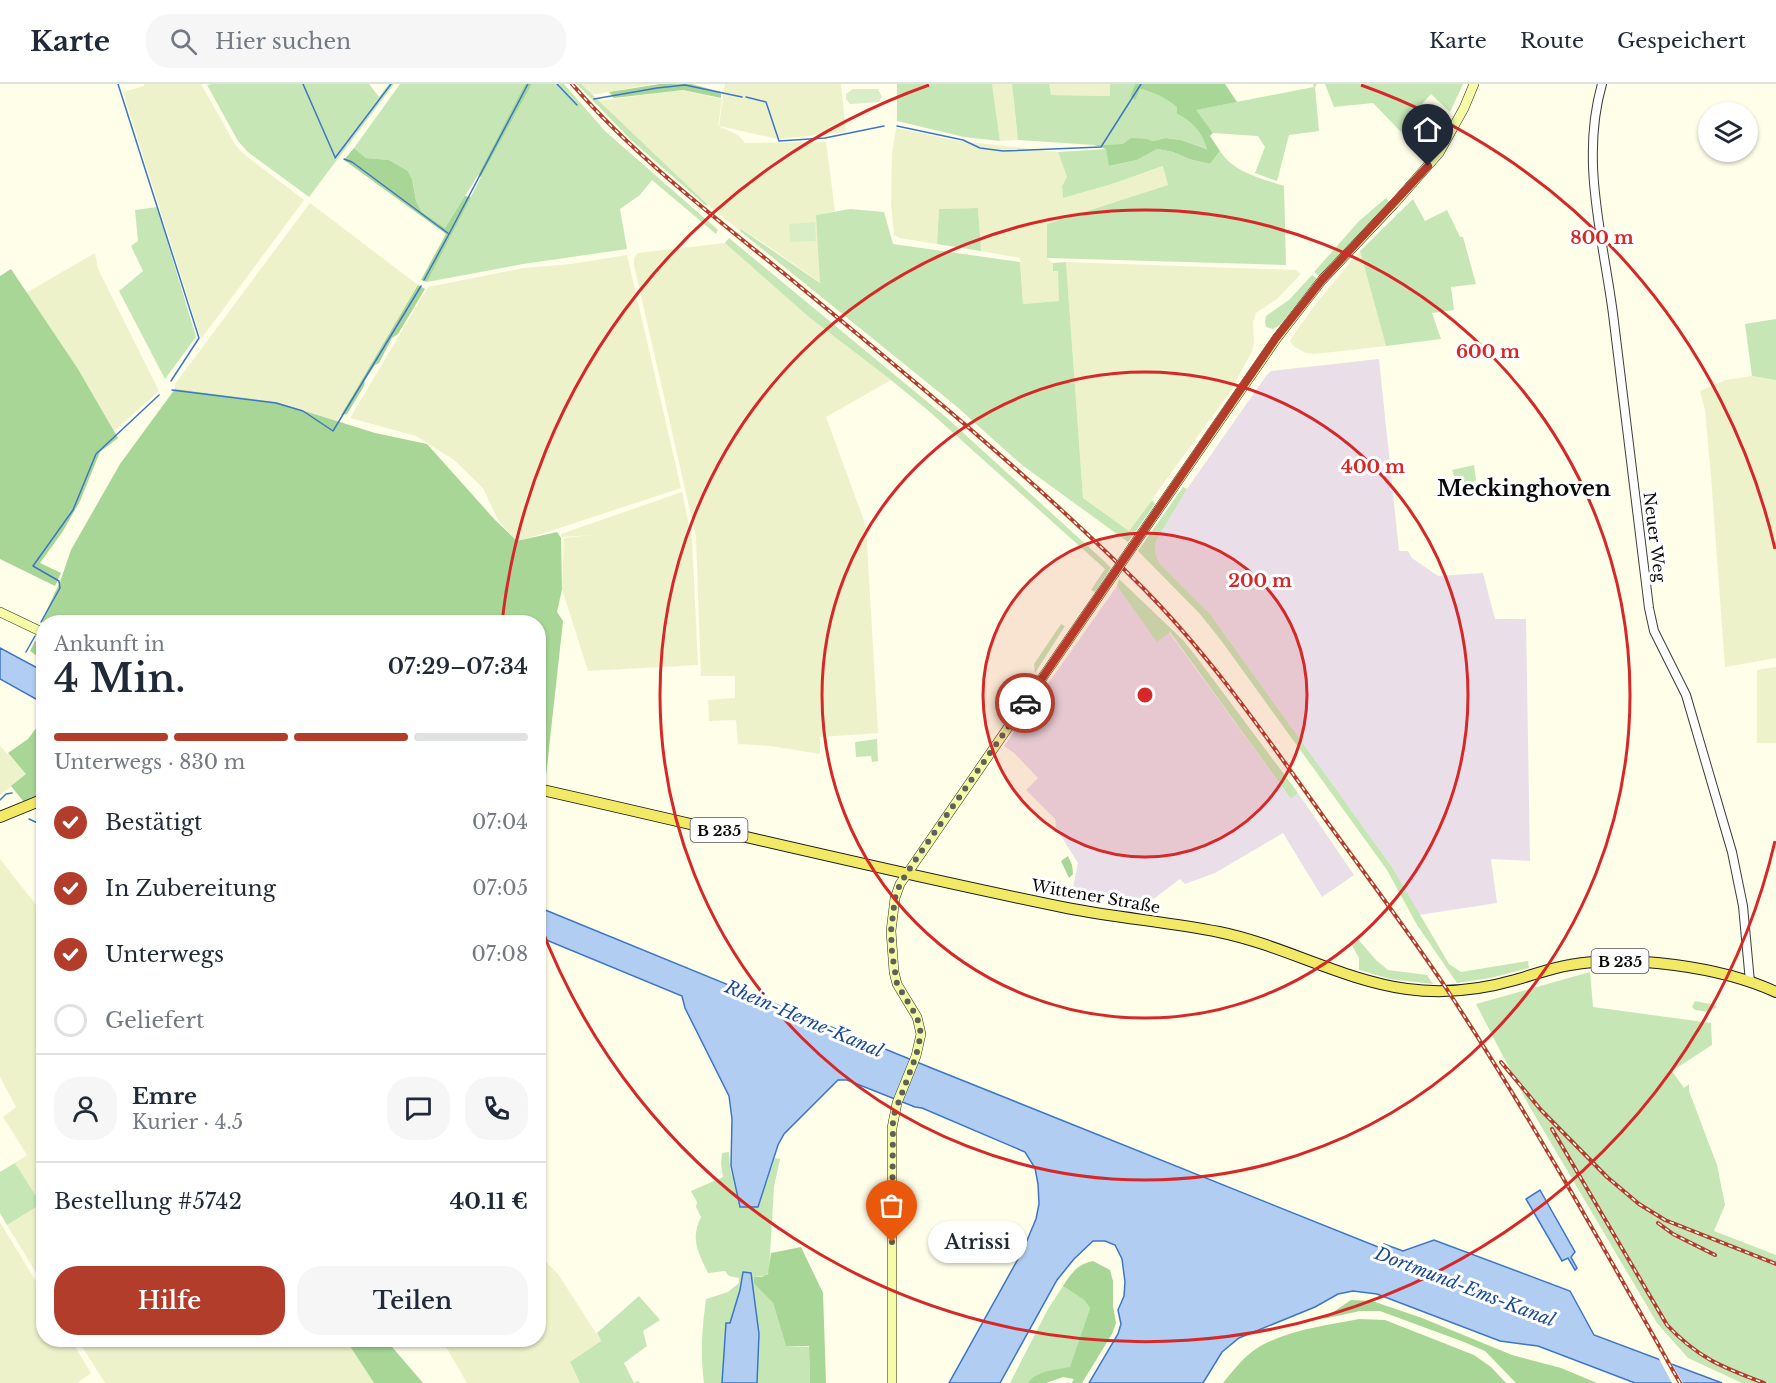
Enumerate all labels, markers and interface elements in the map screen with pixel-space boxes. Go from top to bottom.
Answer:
search box [146,14,566,68]
text: Karte [30,24,110,59]
icon: search [167,25,200,58]
text: Hier suchen [215,28,351,55]
text: Karte [1429,28,1487,54]
text: Route [1520,28,1584,54]
text: Gespeichert [1617,28,1746,54]
map controls [1698,102,1758,162]
button: layers [1698,102,1758,162]
pin [1402,104,1453,166]
icon: home [1411,113,1444,146]
text: 800 m [1570,227,1634,249]
text: 600 m [1456,341,1520,363]
text: 400 m [1341,456,1405,478]
district label: Meckinghoven [1437,475,1611,502]
street label: Neuer Weg [1640,491,1670,584]
text: 200 m [1228,570,1292,592]
text: Ankunft in [54,632,165,656]
text: 07:29–07:34 [388,653,528,680]
text: 4 Min. [54,654,186,703]
courier [995,673,1055,733]
centre of rings [1135,685,1155,705]
icon: car [1009,687,1042,720]
text: Unterwegs · 830 m [54,750,245,774]
icon: check [54,806,87,839]
text: Bestätigt [105,809,202,836]
text: 07:04 [472,810,528,834]
road number: B 235 [690,818,748,842]
icon: check [54,872,87,905]
text: In Zubereitung [105,875,276,902]
street label: Wittener Straße [1029,875,1162,917]
text: 07:05 [472,876,528,900]
icon: check [54,938,87,971]
text: Unterwegs [105,941,224,968]
text: 07:08 [472,942,528,966]
road number: B 235 [1592,949,1648,973]
water label: Rhein-Herne-Kanal [721,975,887,1062]
text: Geliefert [105,1007,204,1034]
button: person [54,1077,117,1140]
button: chat [387,1077,450,1140]
button: phone [465,1077,528,1140]
text: Emre [132,1083,197,1110]
text: Kurier · 4.5 [132,1110,243,1134]
pin [866,1180,917,1242]
text: Bestellung #5742 [54,1188,242,1215]
text: 40.11 € [450,1188,528,1215]
icon: bag [875,1189,908,1222]
callout: Atrissi [928,1221,1027,1263]
text: Atrissi [945,1230,1010,1254]
water label: Dortmund-Ems-Kanal [1371,1242,1559,1332]
button: Hilfe [54,1266,285,1335]
button: Teilen [297,1266,528,1335]

